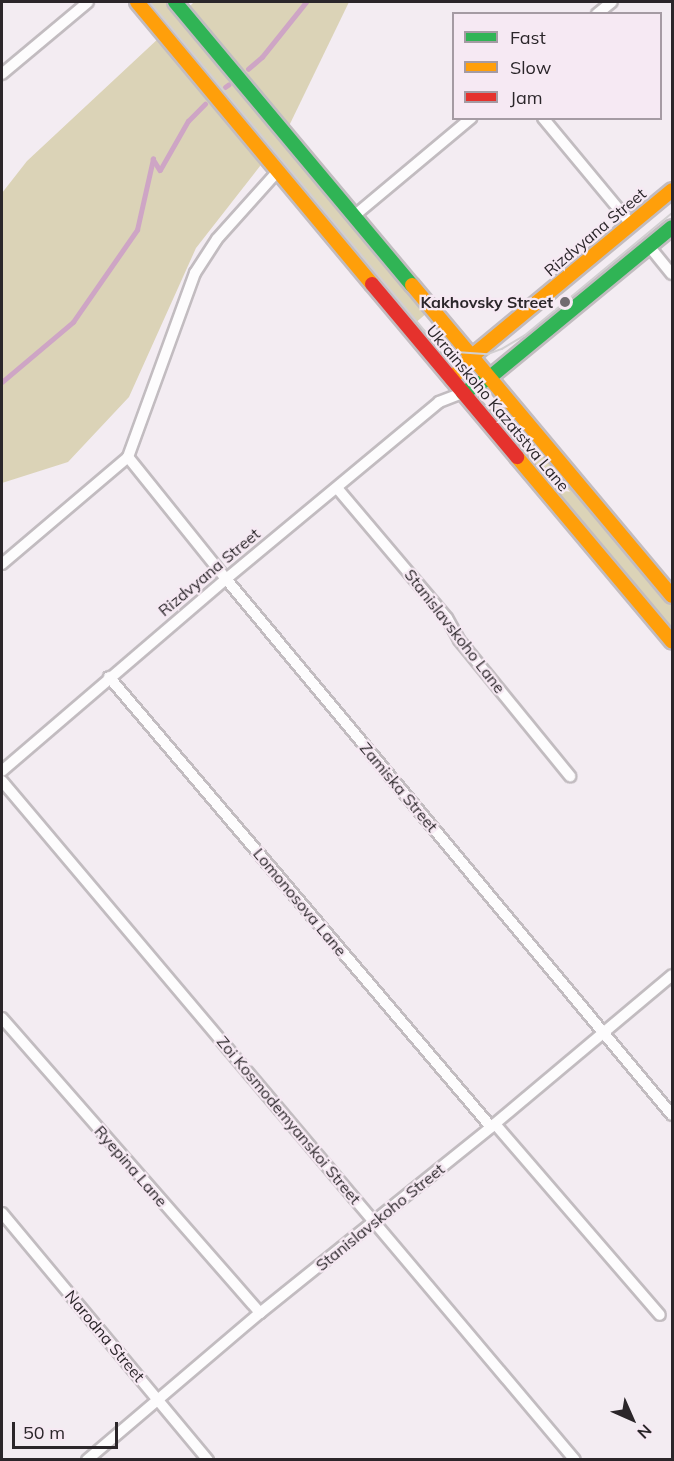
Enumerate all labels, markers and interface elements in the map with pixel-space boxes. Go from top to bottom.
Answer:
legend [452,12,662,120]
text: Fast [510,26,546,49]
text: Slow [510,56,551,79]
text: Jam [510,86,543,109]
street label: Rizdvyana Street [540,184,650,280]
place label: Kakhovsky Street [420,292,553,312]
marker: Kakhovsky Street [558,295,572,309]
street label: Ukrainskoho Kazatstva Lane [423,321,573,495]
street label: Rizdvyana Street [154,524,264,620]
street label: Stanislavskoho Lane [401,565,509,697]
street label: Zamiska Street [356,738,442,836]
street label: Lomonosova Lane [249,844,351,960]
street label: Zoi Kosmodemyanskoi Street [213,1032,365,1208]
street label: Ryepina Lane [91,1122,171,1210]
street label: Stanislavskoho Street [312,1159,448,1275]
street label: Narodna Street [61,1286,149,1386]
north arrow [602,1389,662,1449]
scale bar [15,1410,122,1448]
text: N [633,1420,656,1443]
text: 50 m [23,1421,65,1444]

